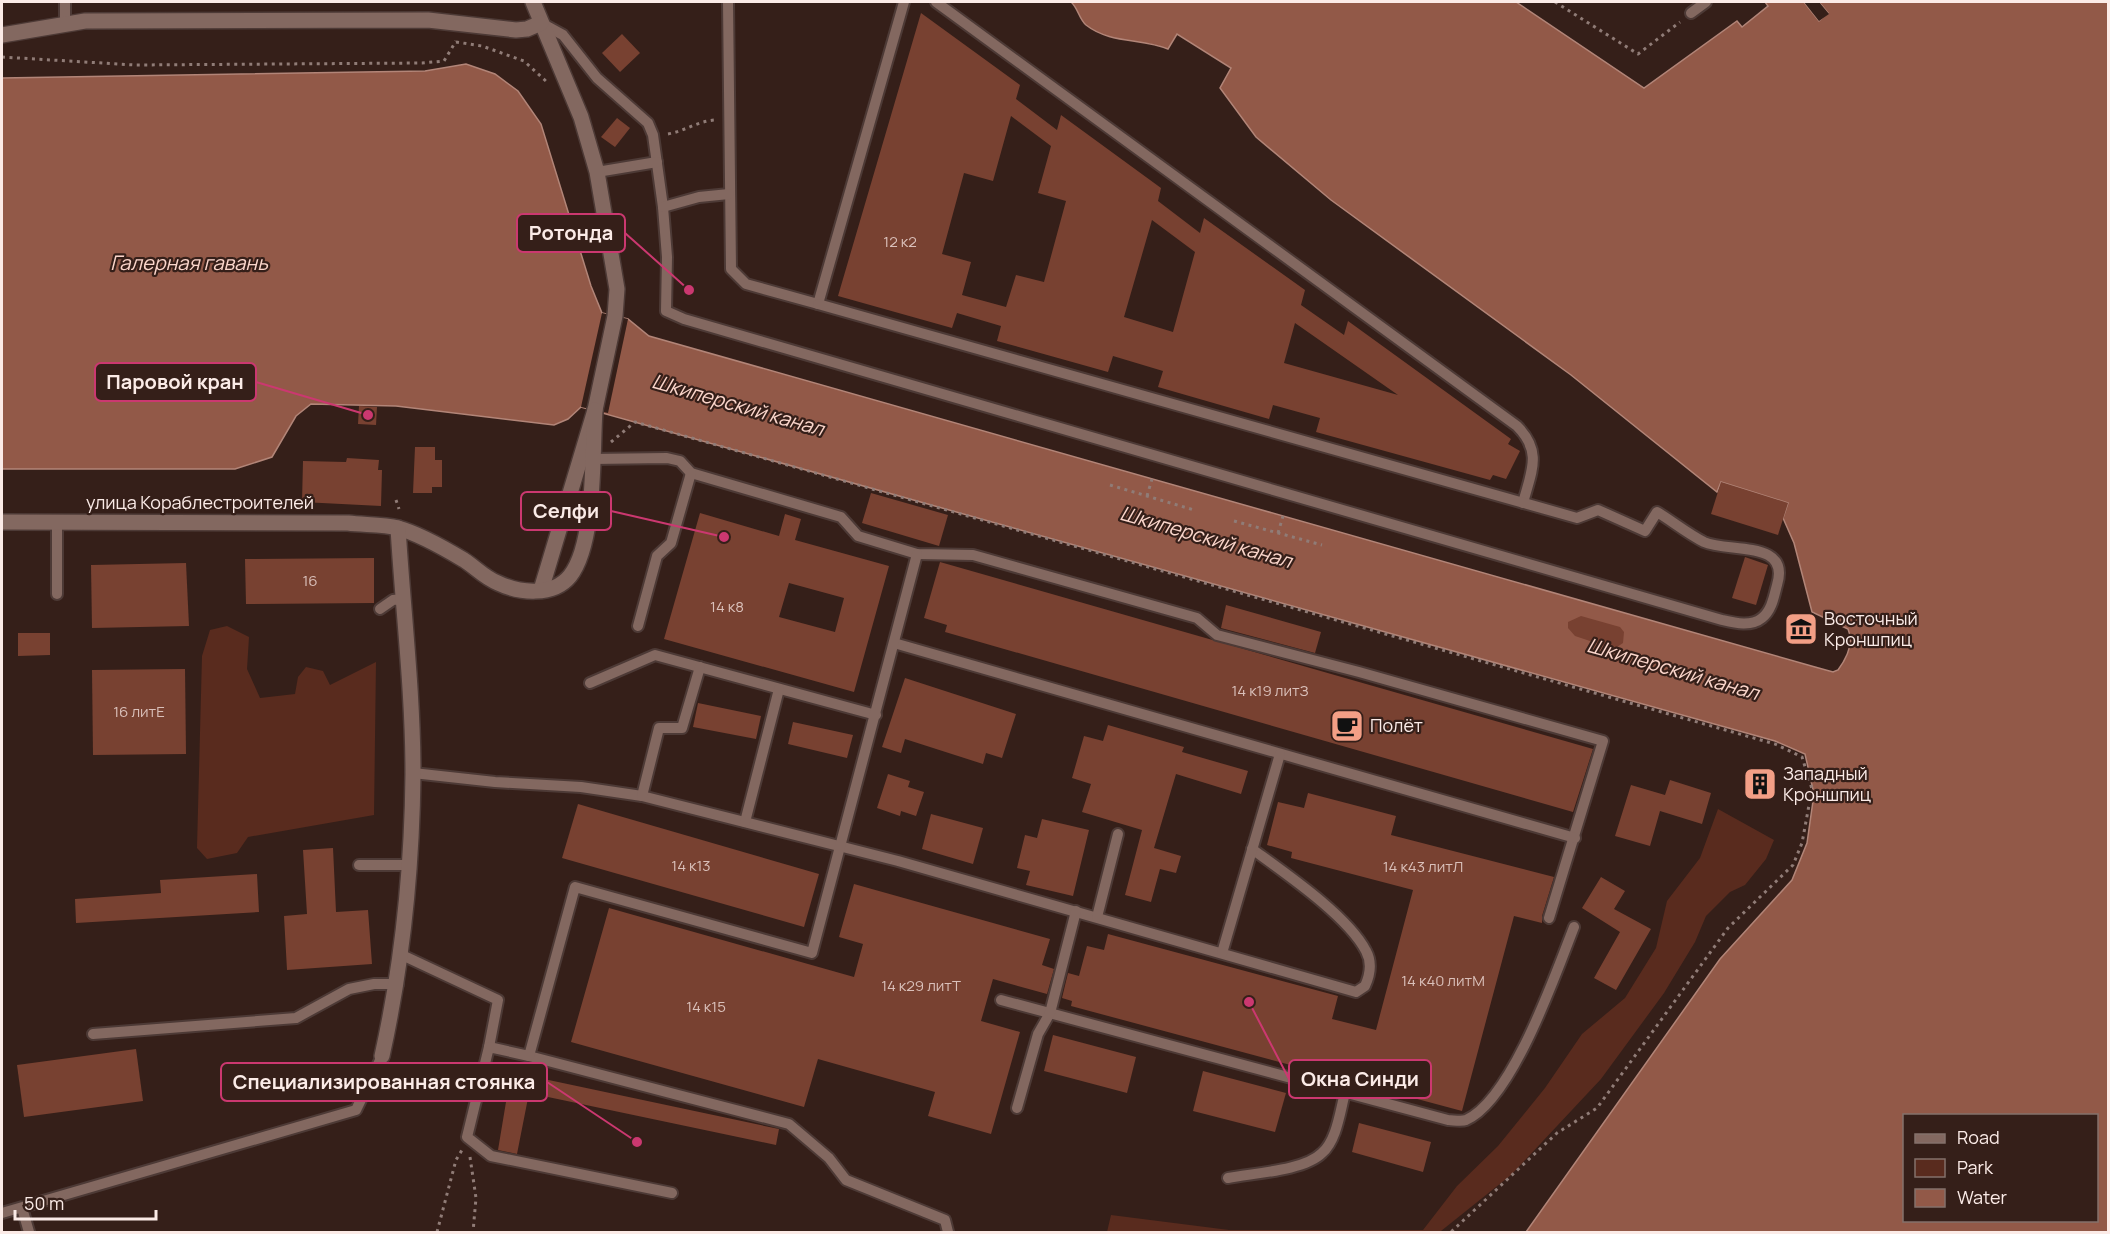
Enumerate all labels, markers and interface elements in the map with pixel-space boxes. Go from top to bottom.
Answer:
callout: Ротонда [517,214,625,252]
text: Ротонда [529,219,613,246]
house number: 12 к2 [883,231,917,252]
water label: Галерная гавань [110,249,268,276]
callout: Паровой кран [95,363,256,401]
water label: Шкиперский канал [649,367,829,442]
text: Паровой кран [106,368,244,395]
street label: улица Кораблестроителей [86,490,314,514]
callout: Селфи [521,492,611,530]
text: Селфи [533,497,599,524]
water label: Шкиперский канал [1117,499,1297,574]
house number: 16 [302,570,318,591]
house number: 14 к8 [710,596,744,617]
place label: Восточный Кроншпиц [1824,606,1918,651]
museum icon: Восточный Кроншпиц [1783,611,1819,647]
water label: Шкиперский канал [1584,631,1764,706]
house number: 14 к19 литЗ [1231,680,1309,701]
house number: 16 литЕ [113,701,165,722]
cafe icon: Полёт [1329,708,1365,744]
place label: Полёт [1370,713,1423,737]
place label: Западный Кроншпиц [1783,761,1871,806]
building icon: Западный Кроншпиц [1742,766,1778,802]
house number: 14 к13 [671,855,711,876]
house number: 14 к43 литЛ [1383,856,1463,877]
house number: 14 к40 литМ [1401,970,1485,991]
house number: 14 к29 литТ [881,975,961,996]
house number: 14 к15 [686,996,726,1017]
callout: Окна Синди [1289,1060,1431,1098]
callout: Специализированная стоянка [221,1063,547,1101]
text: Окна Синди [1301,1065,1419,1092]
text: Специализированная стоянка [233,1068,535,1095]
legend [1903,1114,2098,1222]
text: Road [1957,1125,2000,1149]
text: Park [1957,1155,1994,1179]
scale bar [15,1183,156,1221]
text: Water [1957,1185,2007,1209]
text: 50 m [24,1191,64,1215]

